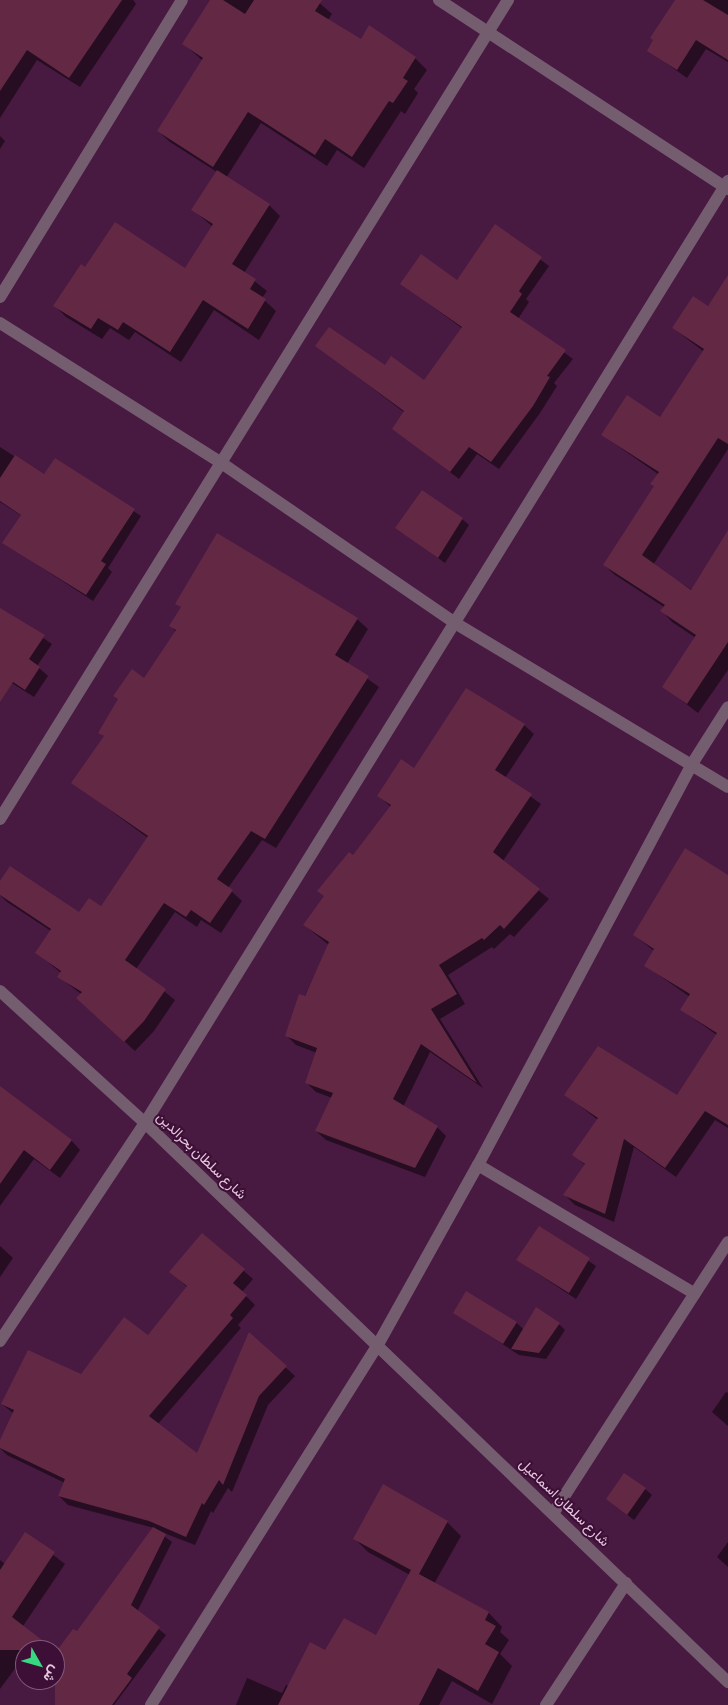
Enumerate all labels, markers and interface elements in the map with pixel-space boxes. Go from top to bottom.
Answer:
street label: شارع سلطان بحرالدين [153,1109,249,1203]
street label: شارع سلطان اسماعيل [515,1456,613,1550]
north arrow [15,1640,65,1690]
text: ش [40,1662,63,1686]

